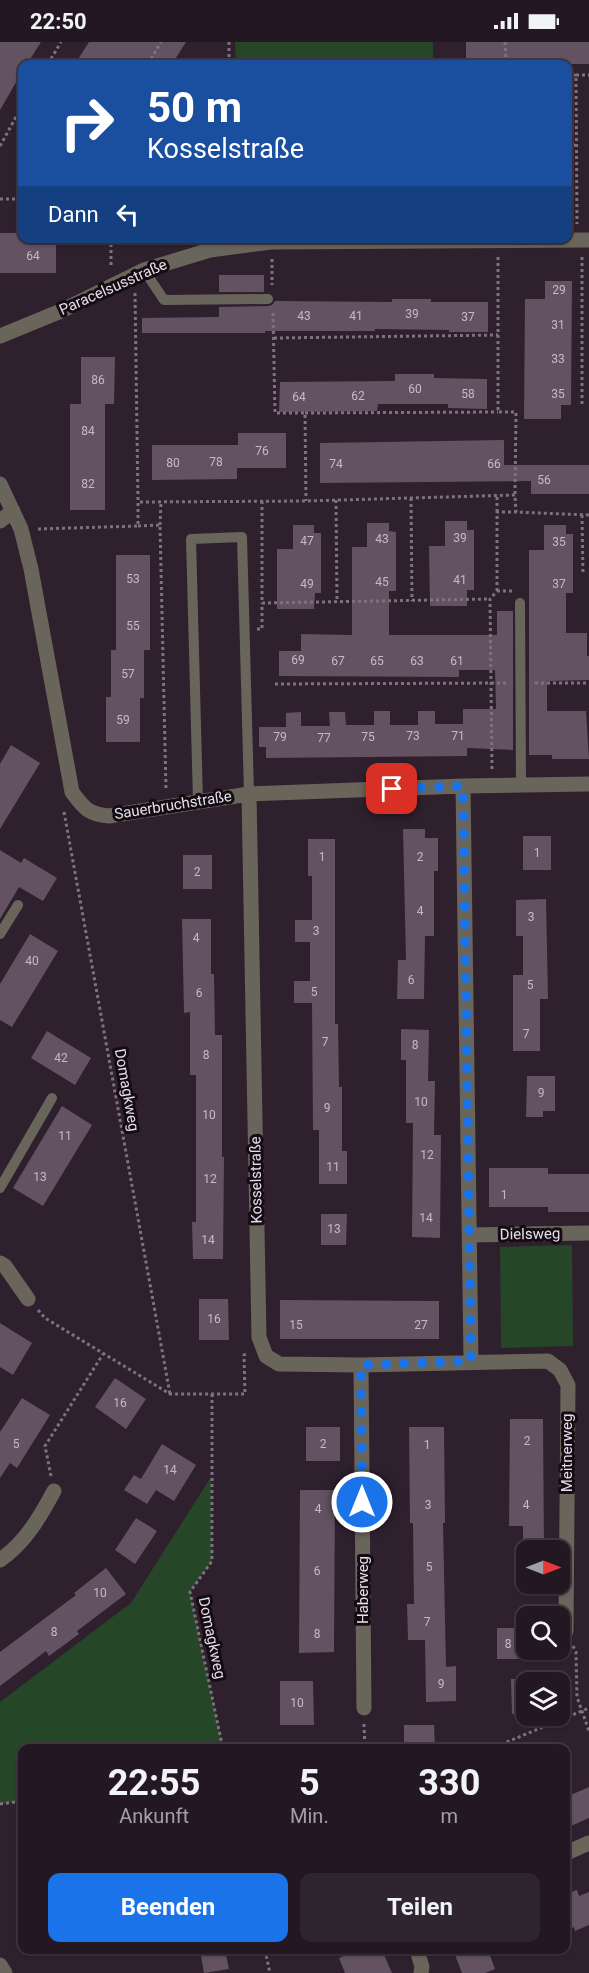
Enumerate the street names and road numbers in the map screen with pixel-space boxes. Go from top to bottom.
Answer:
street label: Paracelsusstraße [56,255,170,319]
street label: Sauerbruchstraße [113,787,233,823]
street label: Domagkweg [111,1047,143,1133]
street label: Kosselstraße [246,1136,266,1224]
street label: Dielsweg [500,1224,560,1244]
street label: Meitnerweg [558,1414,576,1492]
street label: Haberweg [354,1556,372,1624]
street label: Domagkweg [195,1595,229,1681]

